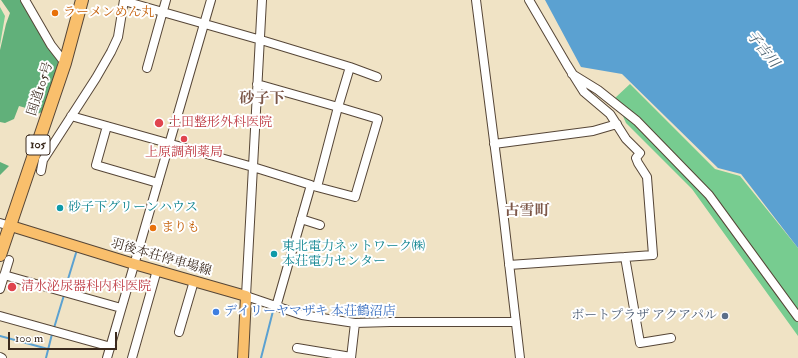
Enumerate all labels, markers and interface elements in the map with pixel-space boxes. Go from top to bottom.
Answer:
place label: ラーメンめん丸 [63,5,154,21]
marker: ラーメンめん丸 [50,8,60,18]
water label: 子吉川 [742,28,782,72]
street label: 国道105号 [25,60,57,118]
district label: 砂子下 [240,91,284,109]
place label: 土田整形外科医院 [168,115,272,131]
marker: 土田整形外科医院 [153,117,165,129]
marker: 上原調剤薬局 [179,134,189,144]
road number: 105 [26,135,50,155]
place label: 上原調剤薬局 [145,145,223,161]
place label: 砂子下グリーンハウス [68,200,198,216]
marker: 砂子下グリーンハウス [55,203,65,213]
district label: 古雪町 [505,203,549,221]
place label: まりも [161,220,200,236]
marker: まりも [148,223,158,233]
street label: 羽後本荘停車場線 [109,236,213,280]
place label: 東北電力ネットワーク㈱ 本荘電力センター [282,239,425,270]
marker: 東北電力ネットワーク㈱ 本荘電力センター [269,249,279,259]
place label: 清水泌尿器科内科医院 [21,279,151,295]
marker: 清水泌尿器科内科医院 [6,281,18,293]
place label: デイリーヤマザキ 本荘鶴沼店 [224,304,396,320]
marker: デイリーヤマザキ 本荘鶴沼店 [211,307,221,317]
place label: ボートプラザ アクアパル [571,308,717,324]
marker: ボートプラザ アクアパル [720,311,730,321]
scale bar [10,324,119,350]
text: 100 m [15,331,43,346]

